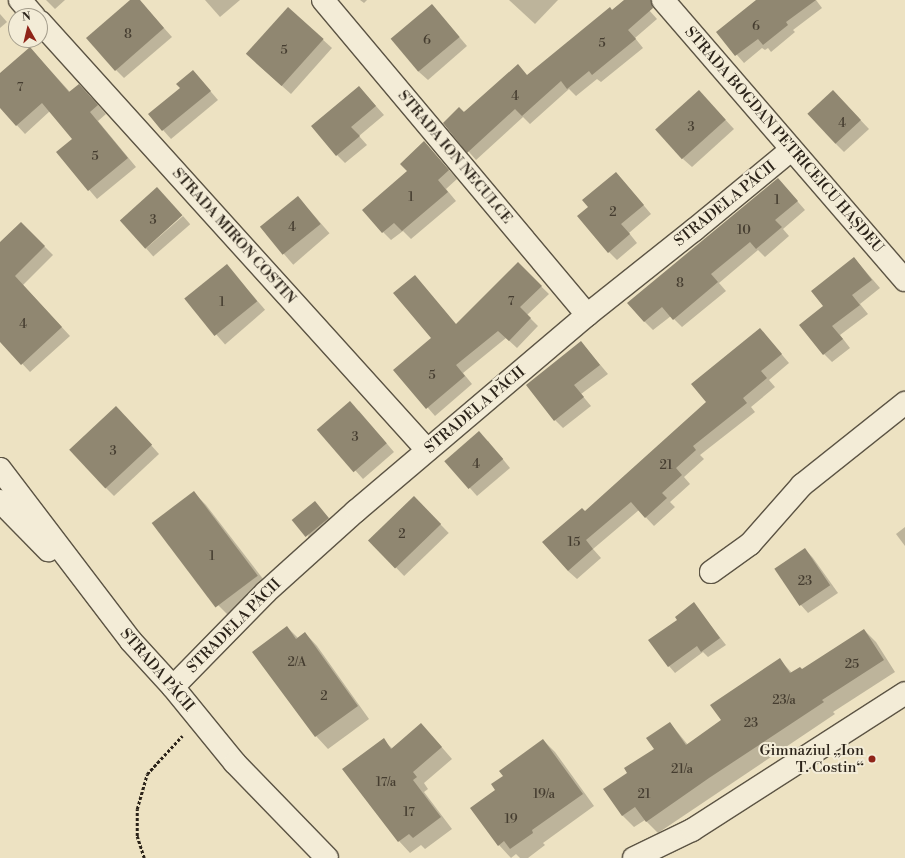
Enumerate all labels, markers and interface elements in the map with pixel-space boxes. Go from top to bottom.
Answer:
north arrow [8,8,48,48]
text: N [21,10,32,25]
house number: 6 [752,18,760,34]
street label: STRADA BOGDAN PETRICEICU HAȘDEU [681,23,887,257]
house number: 8 [124,26,132,42]
house number: 6 [423,32,431,48]
house number: 5 [598,35,606,51]
house number: 5 [280,42,288,58]
house number: 7 [17,79,23,95]
street label: STRADA ION NECULCE [394,87,516,227]
house number: 4 [511,88,519,104]
house number: 4 [838,115,846,131]
house number: 3 [687,119,695,135]
house number: 5 [91,148,99,164]
street label: STRADELA PĂCII [671,158,779,250]
street label: STRADA MIRON COSTIN [168,164,300,308]
house number: 1 [408,189,414,205]
house number: 1 [774,192,780,208]
house number: 2 [609,204,617,220]
house number: 3 [149,212,157,228]
house number: 4 [288,219,296,235]
house number: 10 [737,222,751,238]
house number: 8 [676,275,684,291]
house number: 7 [508,293,514,309]
house number: 1 [219,294,225,310]
house number: 4 [19,316,27,332]
street label: STRADELA PĂCII [421,363,529,457]
house number: 5 [428,367,436,383]
house number: 3 [351,429,359,445]
house number: 3 [109,443,117,459]
house number: 4 [472,456,480,472]
house number: 21 [659,457,673,473]
house number: 2 [398,526,406,542]
house number: 15 [568,534,580,550]
house number: 1 [209,548,215,564]
house number: 23 [798,573,812,589]
street label: STRADELA PĂCII [183,575,285,677]
street label: STRADA PĂCII [116,625,198,715]
house number: 2/A [288,654,306,670]
house number: 25 [845,656,859,672]
house number: 2 [320,688,328,704]
house number: 23/a [772,692,796,708]
house number: 23 [744,715,758,731]
place label: Gimnaziul „Ion T. Costin“ [760,741,864,776]
marker: Gimnaziul „Ion T. Costin“ [867,754,877,764]
house number: 21/a [671,761,693,777]
house number: 17/a [376,774,396,790]
house number: 19/a [533,786,555,802]
house number: 21 [637,786,651,802]
house number: 17 [403,804,415,820]
house number: 19 [504,811,518,827]

